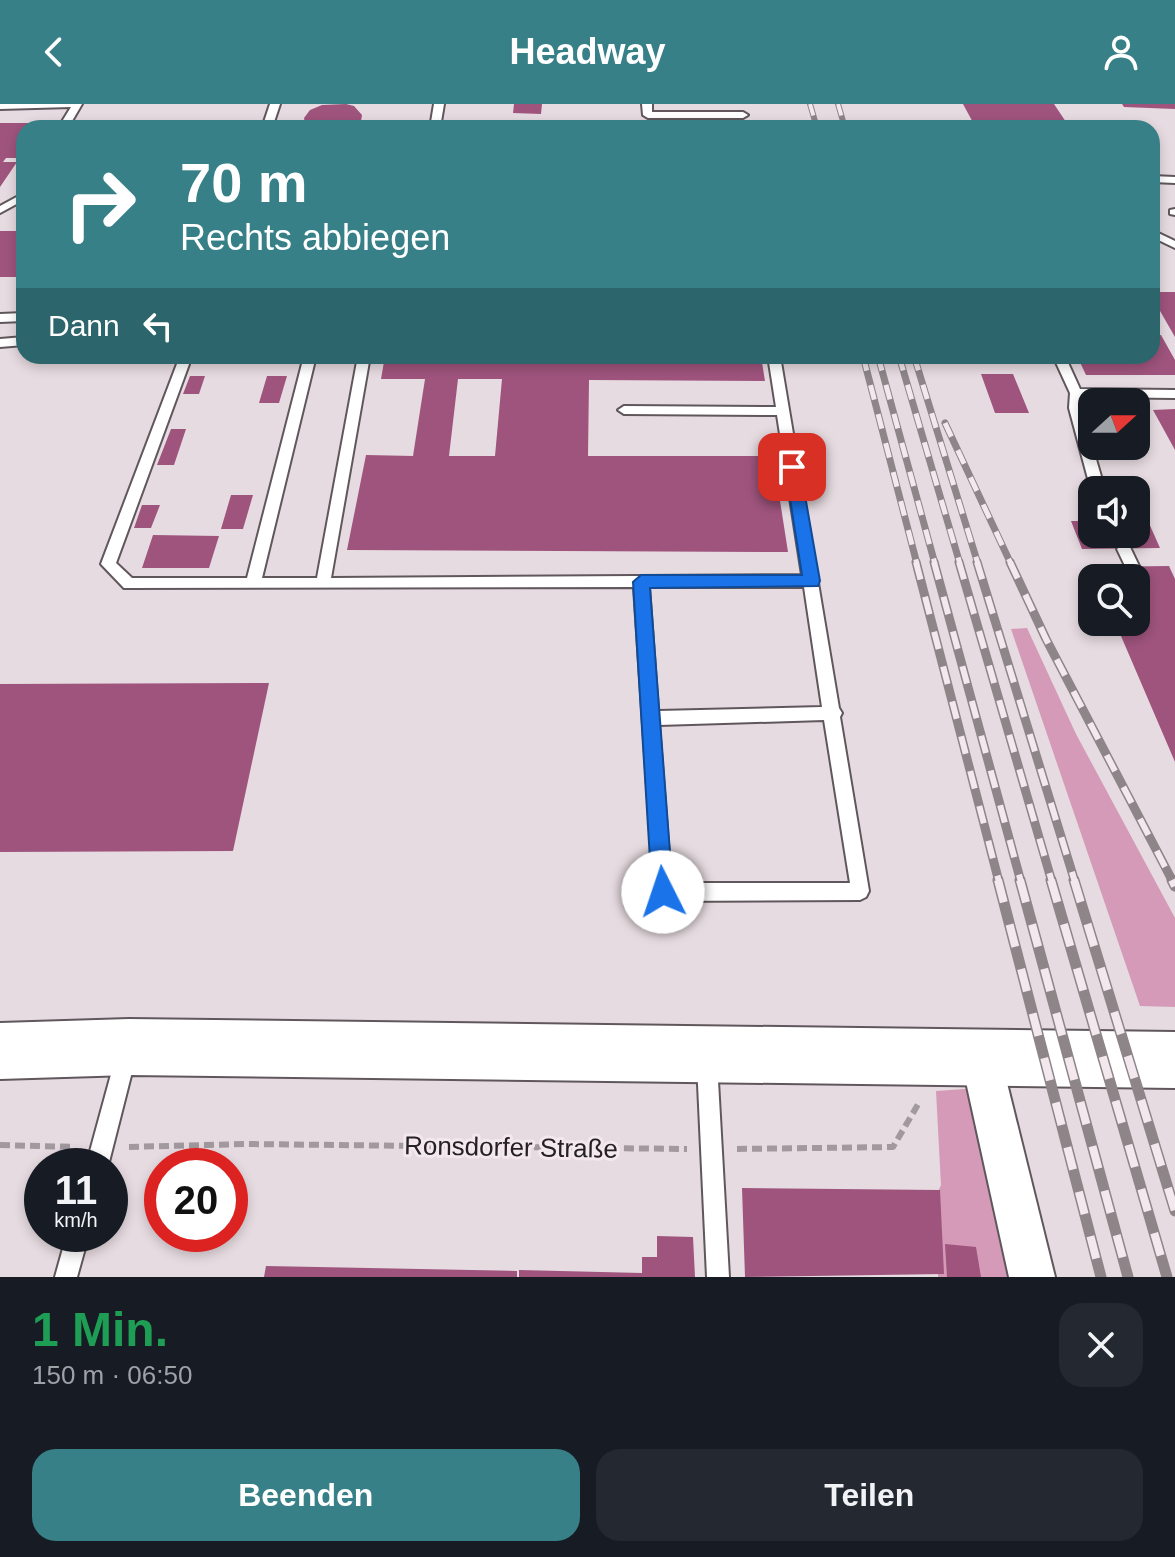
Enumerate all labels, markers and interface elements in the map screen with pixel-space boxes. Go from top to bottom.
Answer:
icon: back [32,30,76,74]
icon: person [1099,30,1143,74]
text: Headway [509,31,666,72]
text: 70 m [180,151,308,214]
icon: right [48,152,152,256]
text: Rechts abbiegen [180,217,450,258]
icon: left [136,304,180,348]
text: Dann [48,309,120,342]
north arrow [1078,388,1150,460]
map controls [1078,388,1150,636]
pin [758,433,826,501]
icon: arrive [770,445,814,489]
button: sound [1078,476,1150,548]
button: search [1078,564,1150,636]
position arrow [621,850,705,934]
street label: Ronsdorfer Straße [404,1130,618,1164]
speed limit sign: 20 [144,1148,248,1252]
text: 11 [55,1168,97,1212]
text: km/h [54,1209,98,1231]
text: 1 Min. [32,1303,168,1356]
button: close [1059,1303,1143,1387]
text: 150 m · 06:50 [32,1360,192,1390]
button: Beenden [32,1449,580,1541]
button: Teilen [596,1449,1143,1541]

